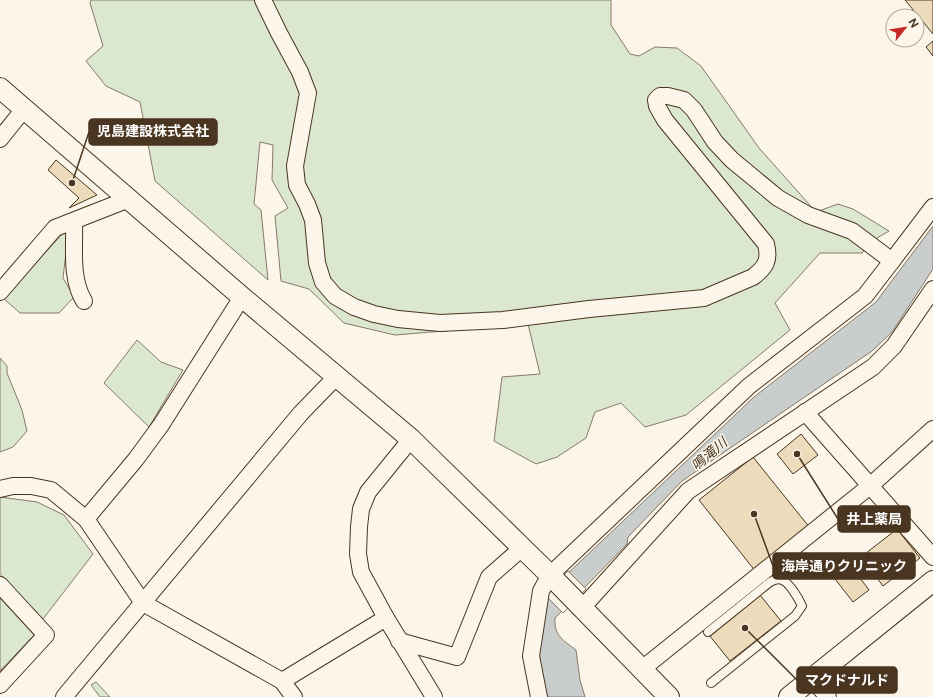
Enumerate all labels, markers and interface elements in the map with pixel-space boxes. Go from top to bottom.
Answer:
north arrow [885,8,925,48]
text: N [906,16,921,30]
callout: 児島建設株式会社 [89,119,217,145]
text: 児島建設株式会社 [97,123,209,139]
water label: 鳴滝川 [688,433,732,474]
callout: 井上薬局 [838,506,910,532]
text: 井上薬局 [846,511,902,527]
callout: 海岸通りクリニック [773,553,915,579]
text: 海岸通りクリニック [781,558,907,574]
callout: マクドナルド [797,667,897,693]
text: マクドナルド [805,672,889,688]

